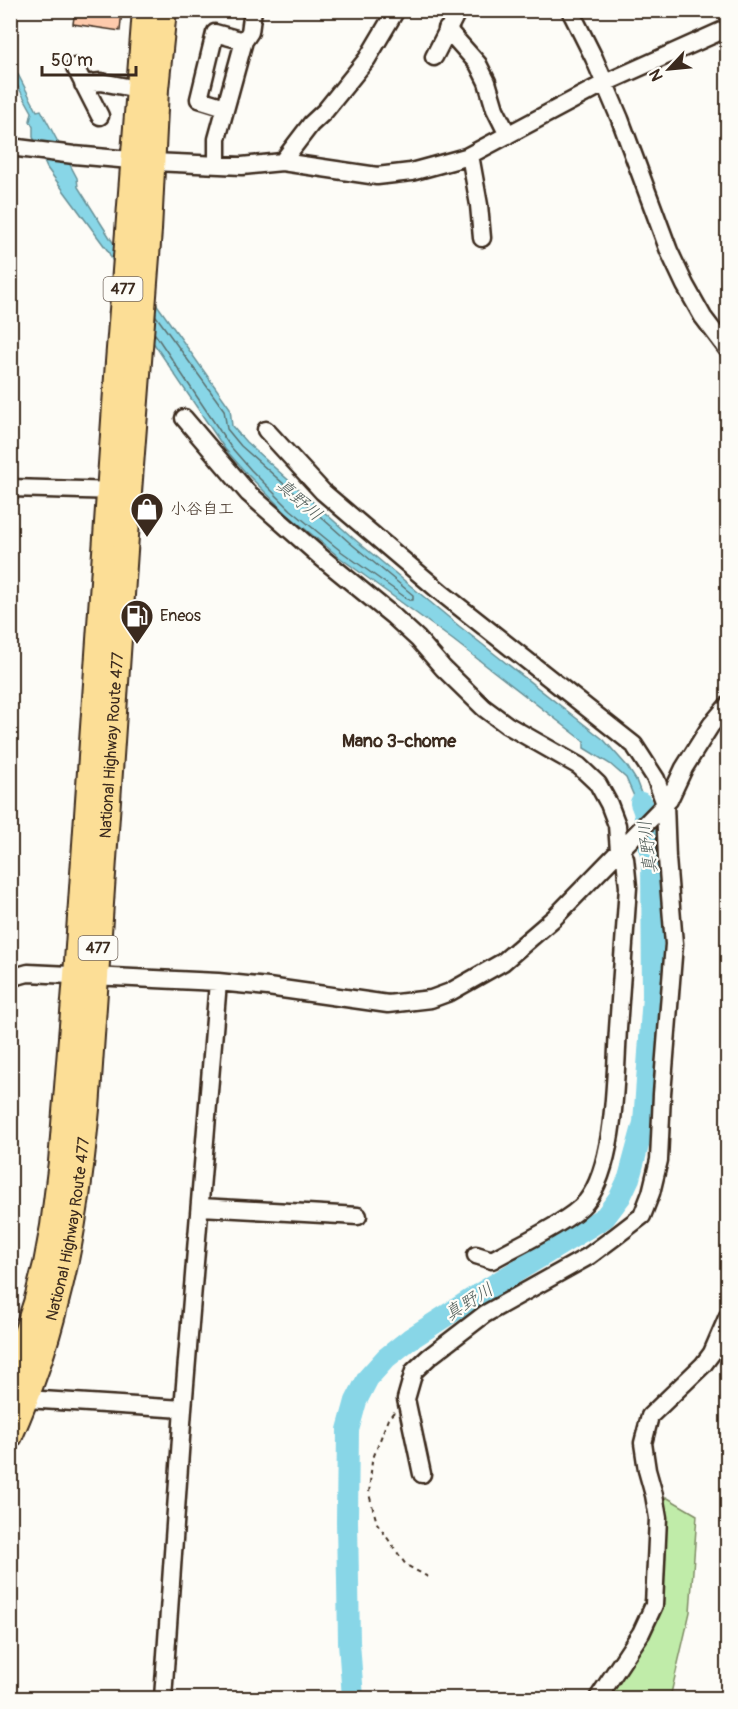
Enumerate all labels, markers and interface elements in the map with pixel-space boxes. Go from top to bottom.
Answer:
scale bar [42,39,136,77]
north arrow [639,39,699,99]
text: 50 m [51,49,93,72]
text: N [645,66,668,84]
road number: 477 [104,277,142,301]
water label: 真野川 [271,474,327,526]
shop icon: 小谷自工 [129,491,165,538]
place label: 小谷自工 [170,499,234,519]
fuel station icon: Eneos [119,598,155,645]
place label: Eneos [160,606,201,626]
street label: National Highway Route 477 [95,651,128,839]
district label: Mano 3-chome [342,730,457,753]
water label: 真野川 [633,819,663,875]
road number: 477 [78,936,118,960]
street label: National Highway Route 477 [42,1135,94,1323]
water label: 真野川 [440,1278,498,1326]

